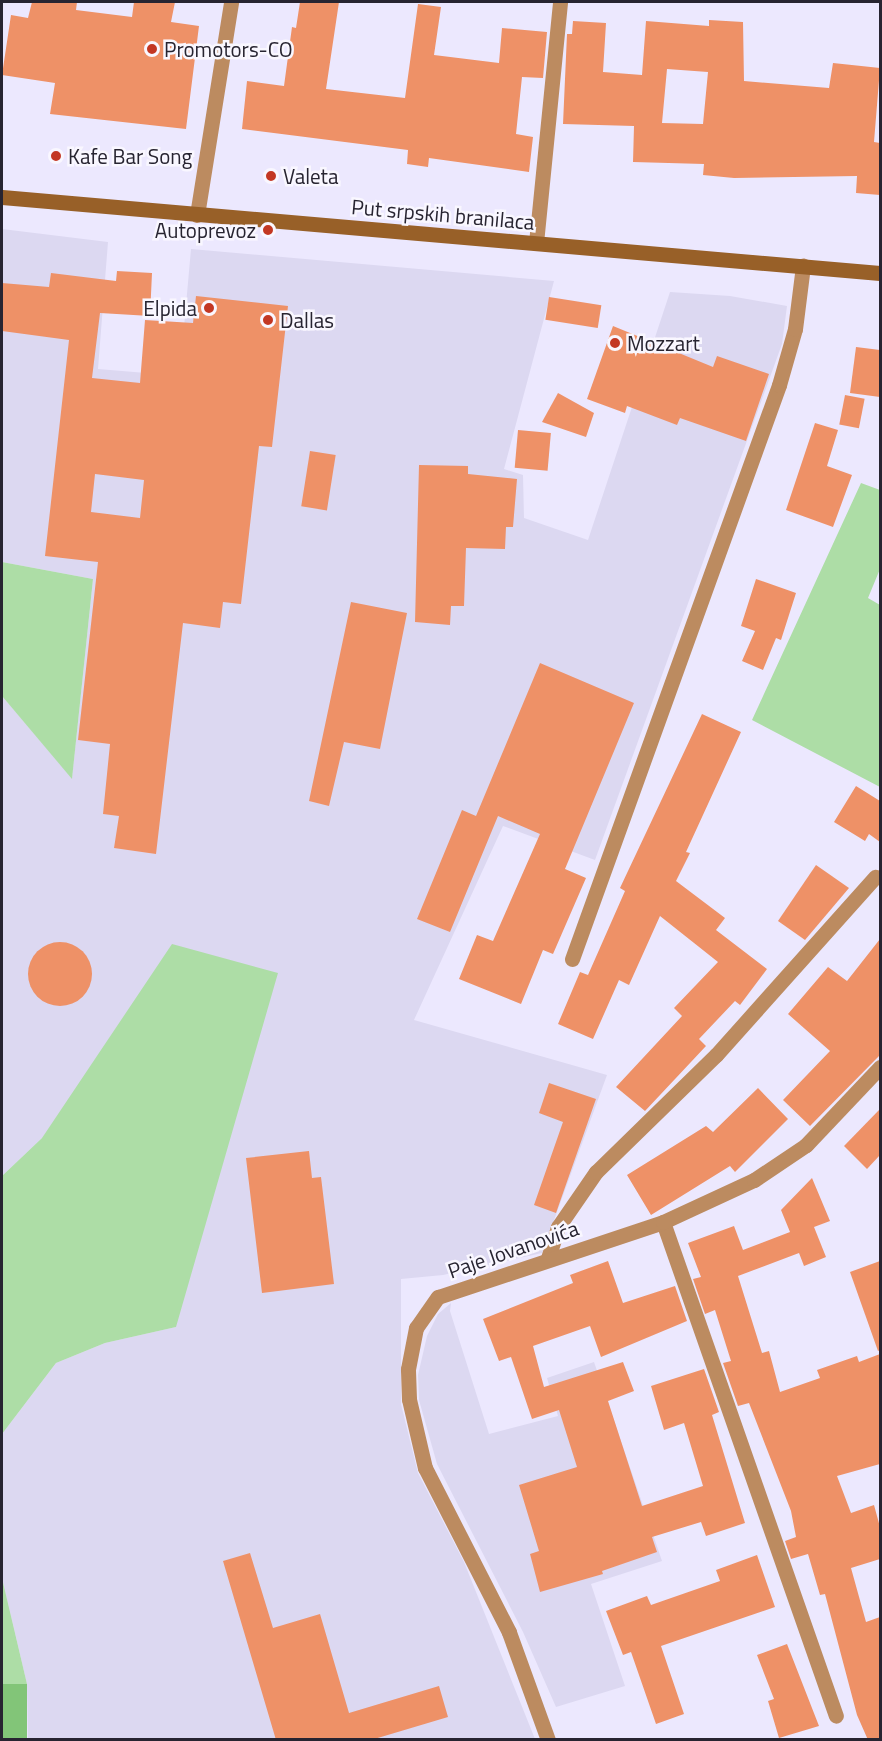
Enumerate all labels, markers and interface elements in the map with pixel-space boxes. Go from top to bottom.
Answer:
place label: Promotors-CO [164,36,293,62]
marker: Promotors-CO [145,42,159,56]
place label: Kafe Bar Song [68,143,192,169]
marker: Kafe Bar Song [49,149,63,163]
place label: Valeta [283,163,338,189]
marker: Valeta [264,169,278,183]
street label: Put srpskih branilaca [350,193,536,235]
place label: Autoprevoz [155,217,256,243]
marker: Autoprevoz [261,223,275,237]
place label: Elpida [143,295,197,321]
marker: Elpida [202,301,216,315]
place label: Dallas [280,307,334,333]
marker: Dallas [261,313,275,327]
place label: Mozzart [627,330,700,356]
marker: Mozzart [608,336,622,350]
street label: Paje Jovanovića [444,1215,582,1283]

